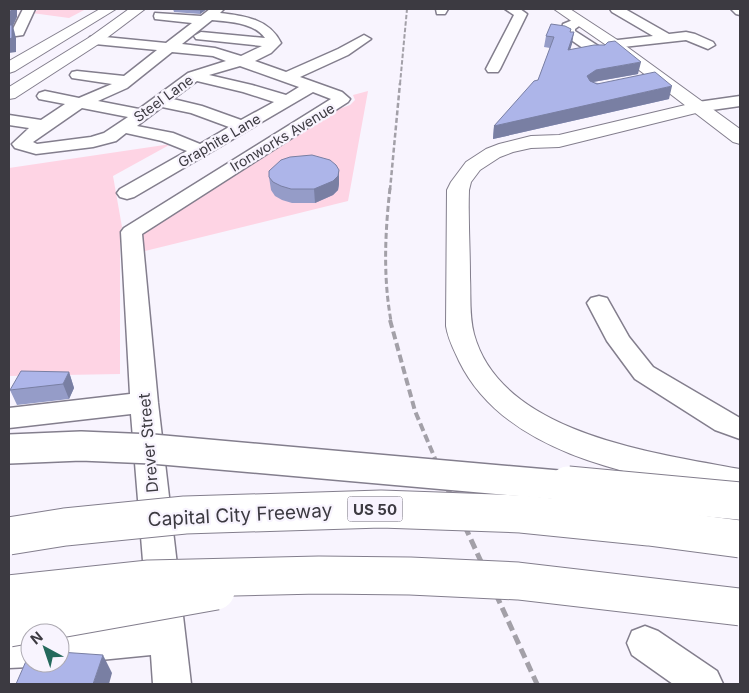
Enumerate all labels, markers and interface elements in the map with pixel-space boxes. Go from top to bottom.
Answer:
street label: Steel Lane [130,71,196,125]
street label: Ironworks Avenue [227,99,337,175]
street label: Graphite Lane [175,109,263,171]
street label: Drever Street [134,392,162,494]
road number: US 50 [348,496,402,522]
street label: Capital City Freeway [147,499,333,531]
north arrow [20,623,70,673]
text: N [27,628,46,648]

